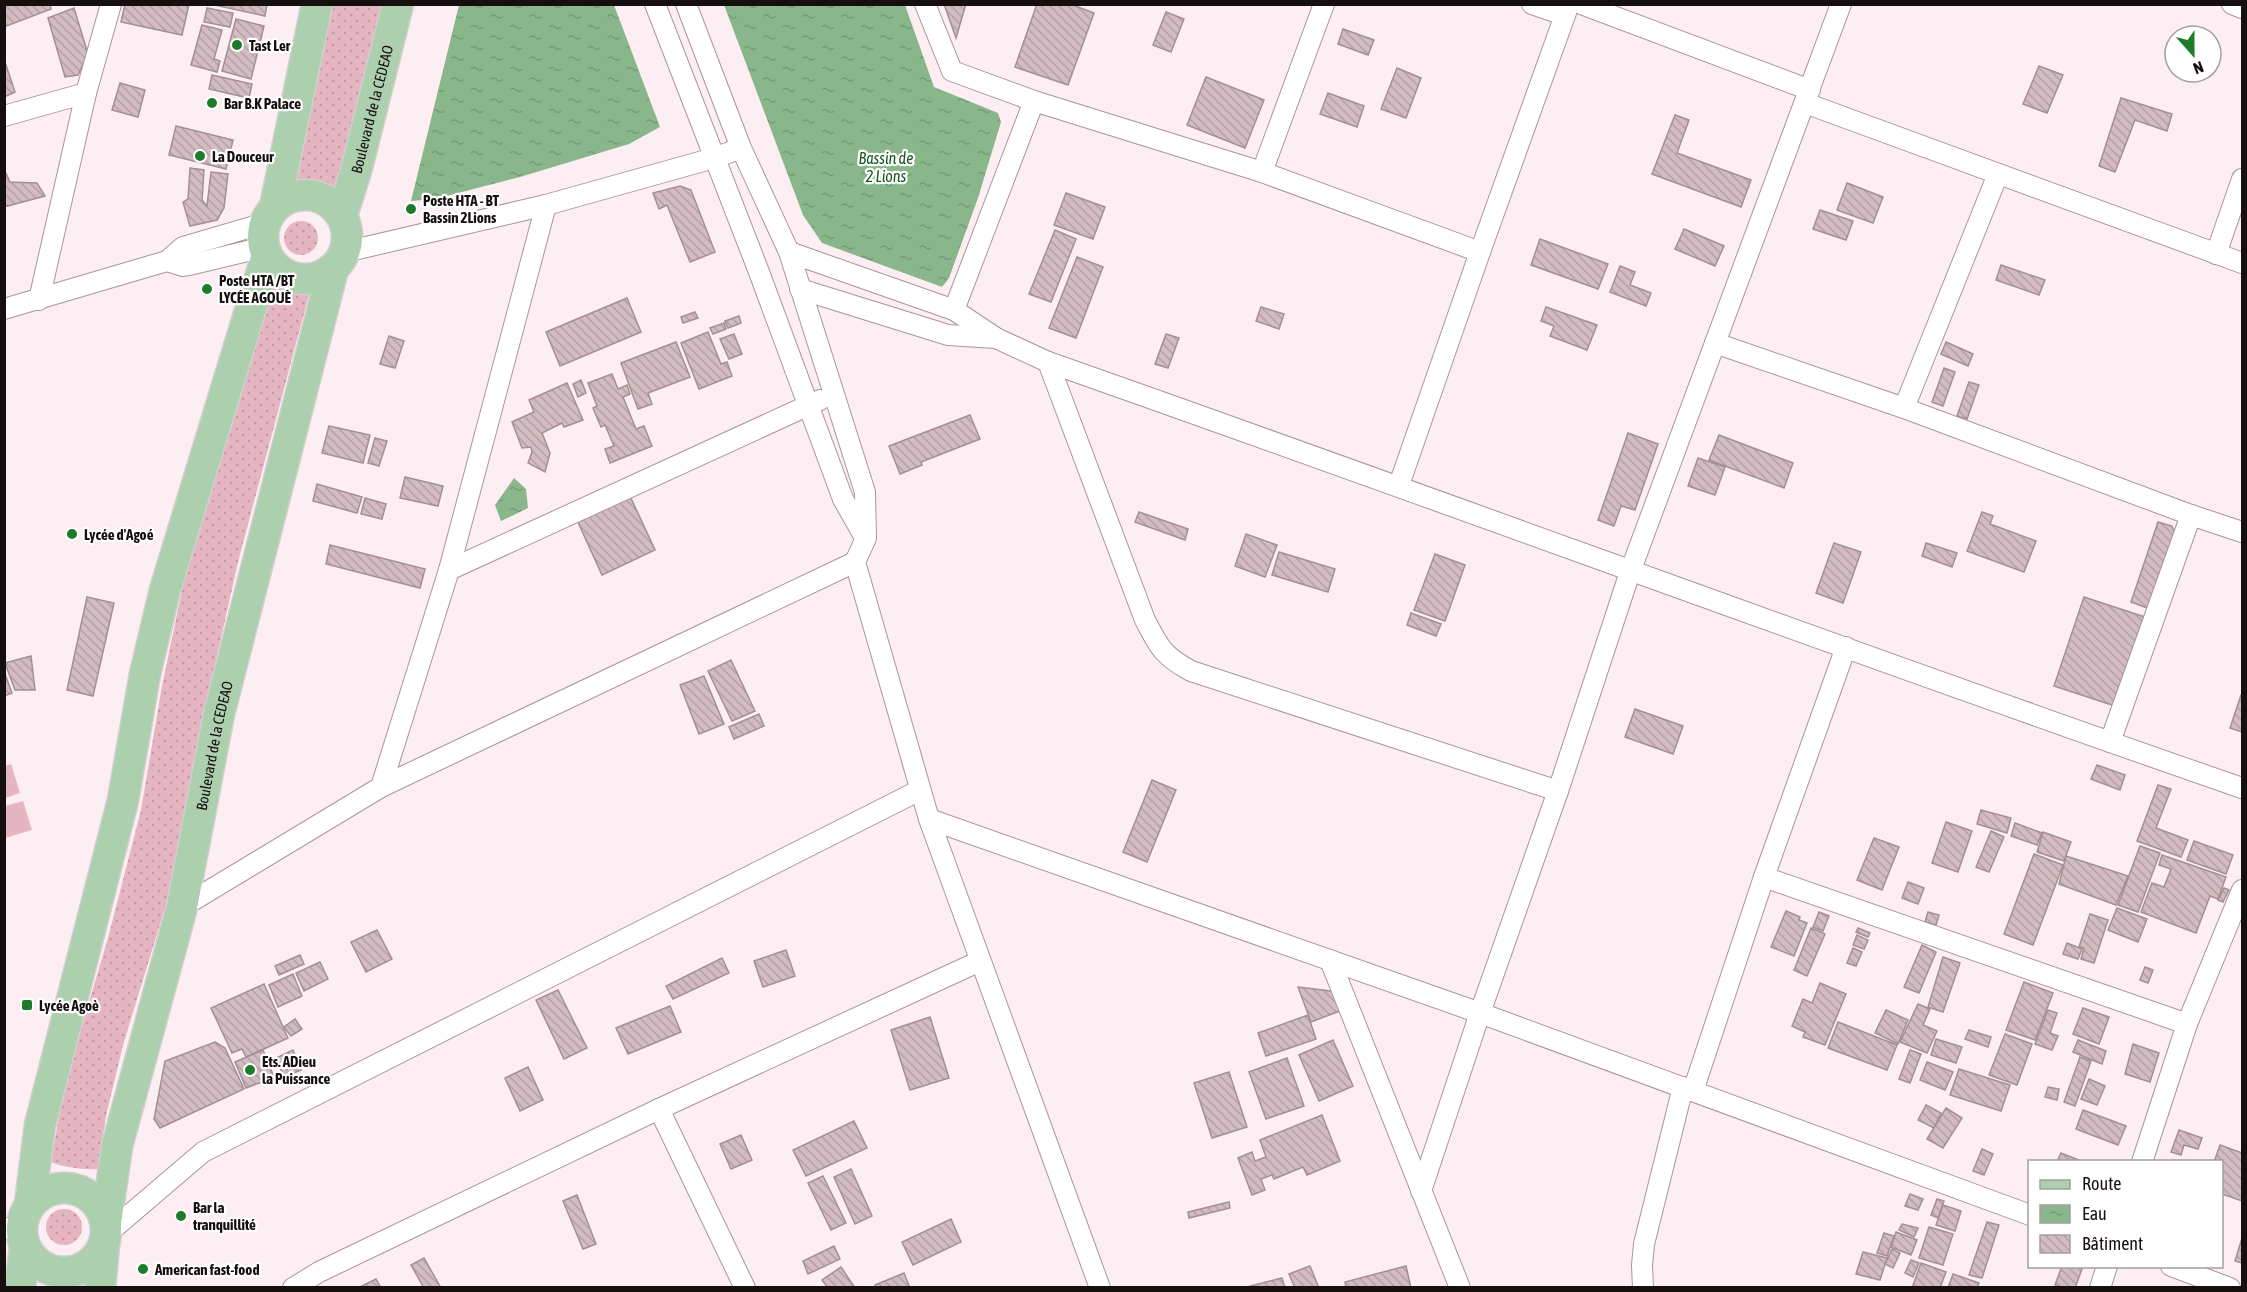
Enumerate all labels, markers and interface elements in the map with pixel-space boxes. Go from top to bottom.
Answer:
north arrow [2163,24,2223,84]
place label: Tast Ler [249,37,291,54]
marker: Tast Ler [230,38,244,52]
street label: Boulevard de la CEDEAO [347,43,396,175]
text: N [2191,58,2206,78]
place label: Bar B.K Palace [224,95,301,112]
marker: Bar B.K Palace [205,96,219,110]
place label: La Douceur [212,148,274,165]
marker: La Douceur [193,149,207,163]
water label: Bassin de 2 Lions [859,149,913,185]
place label: Poste HTA - BT Bassin 2Lions [423,192,500,226]
marker: Poste HTA - BT Bassin 2Lions [404,202,418,216]
place label: Poste HTA /BT LYCÉE AGOUÈ [219,272,295,306]
marker: Poste HTA /BT LYCÉE AGOUÈ [200,282,214,296]
place label: Lycée d'Agoé [84,526,154,543]
marker: Lycée d'Agoé [65,527,79,541]
street label: Boulevard de la CEDEAO [192,679,236,812]
place label: Lycée Agoè [39,997,99,1014]
marker: Lycée Agoè [20,998,34,1012]
place label: Ets. ADieu la Puissance [262,1053,330,1087]
marker: Ets. ADieu la Puissance [243,1063,257,1077]
legend [2028,1160,2223,1268]
text: Route [2082,1173,2121,1194]
place label: Bar la tranquillité [192,1199,256,1233]
text: Eau [2082,1203,2107,1224]
marker: Bar la tranquillité [174,1209,188,1223]
text: Bâtiment [2082,1233,2143,1254]
place label: American fast-food [154,1261,260,1278]
marker: American fast-food [136,1262,150,1276]

